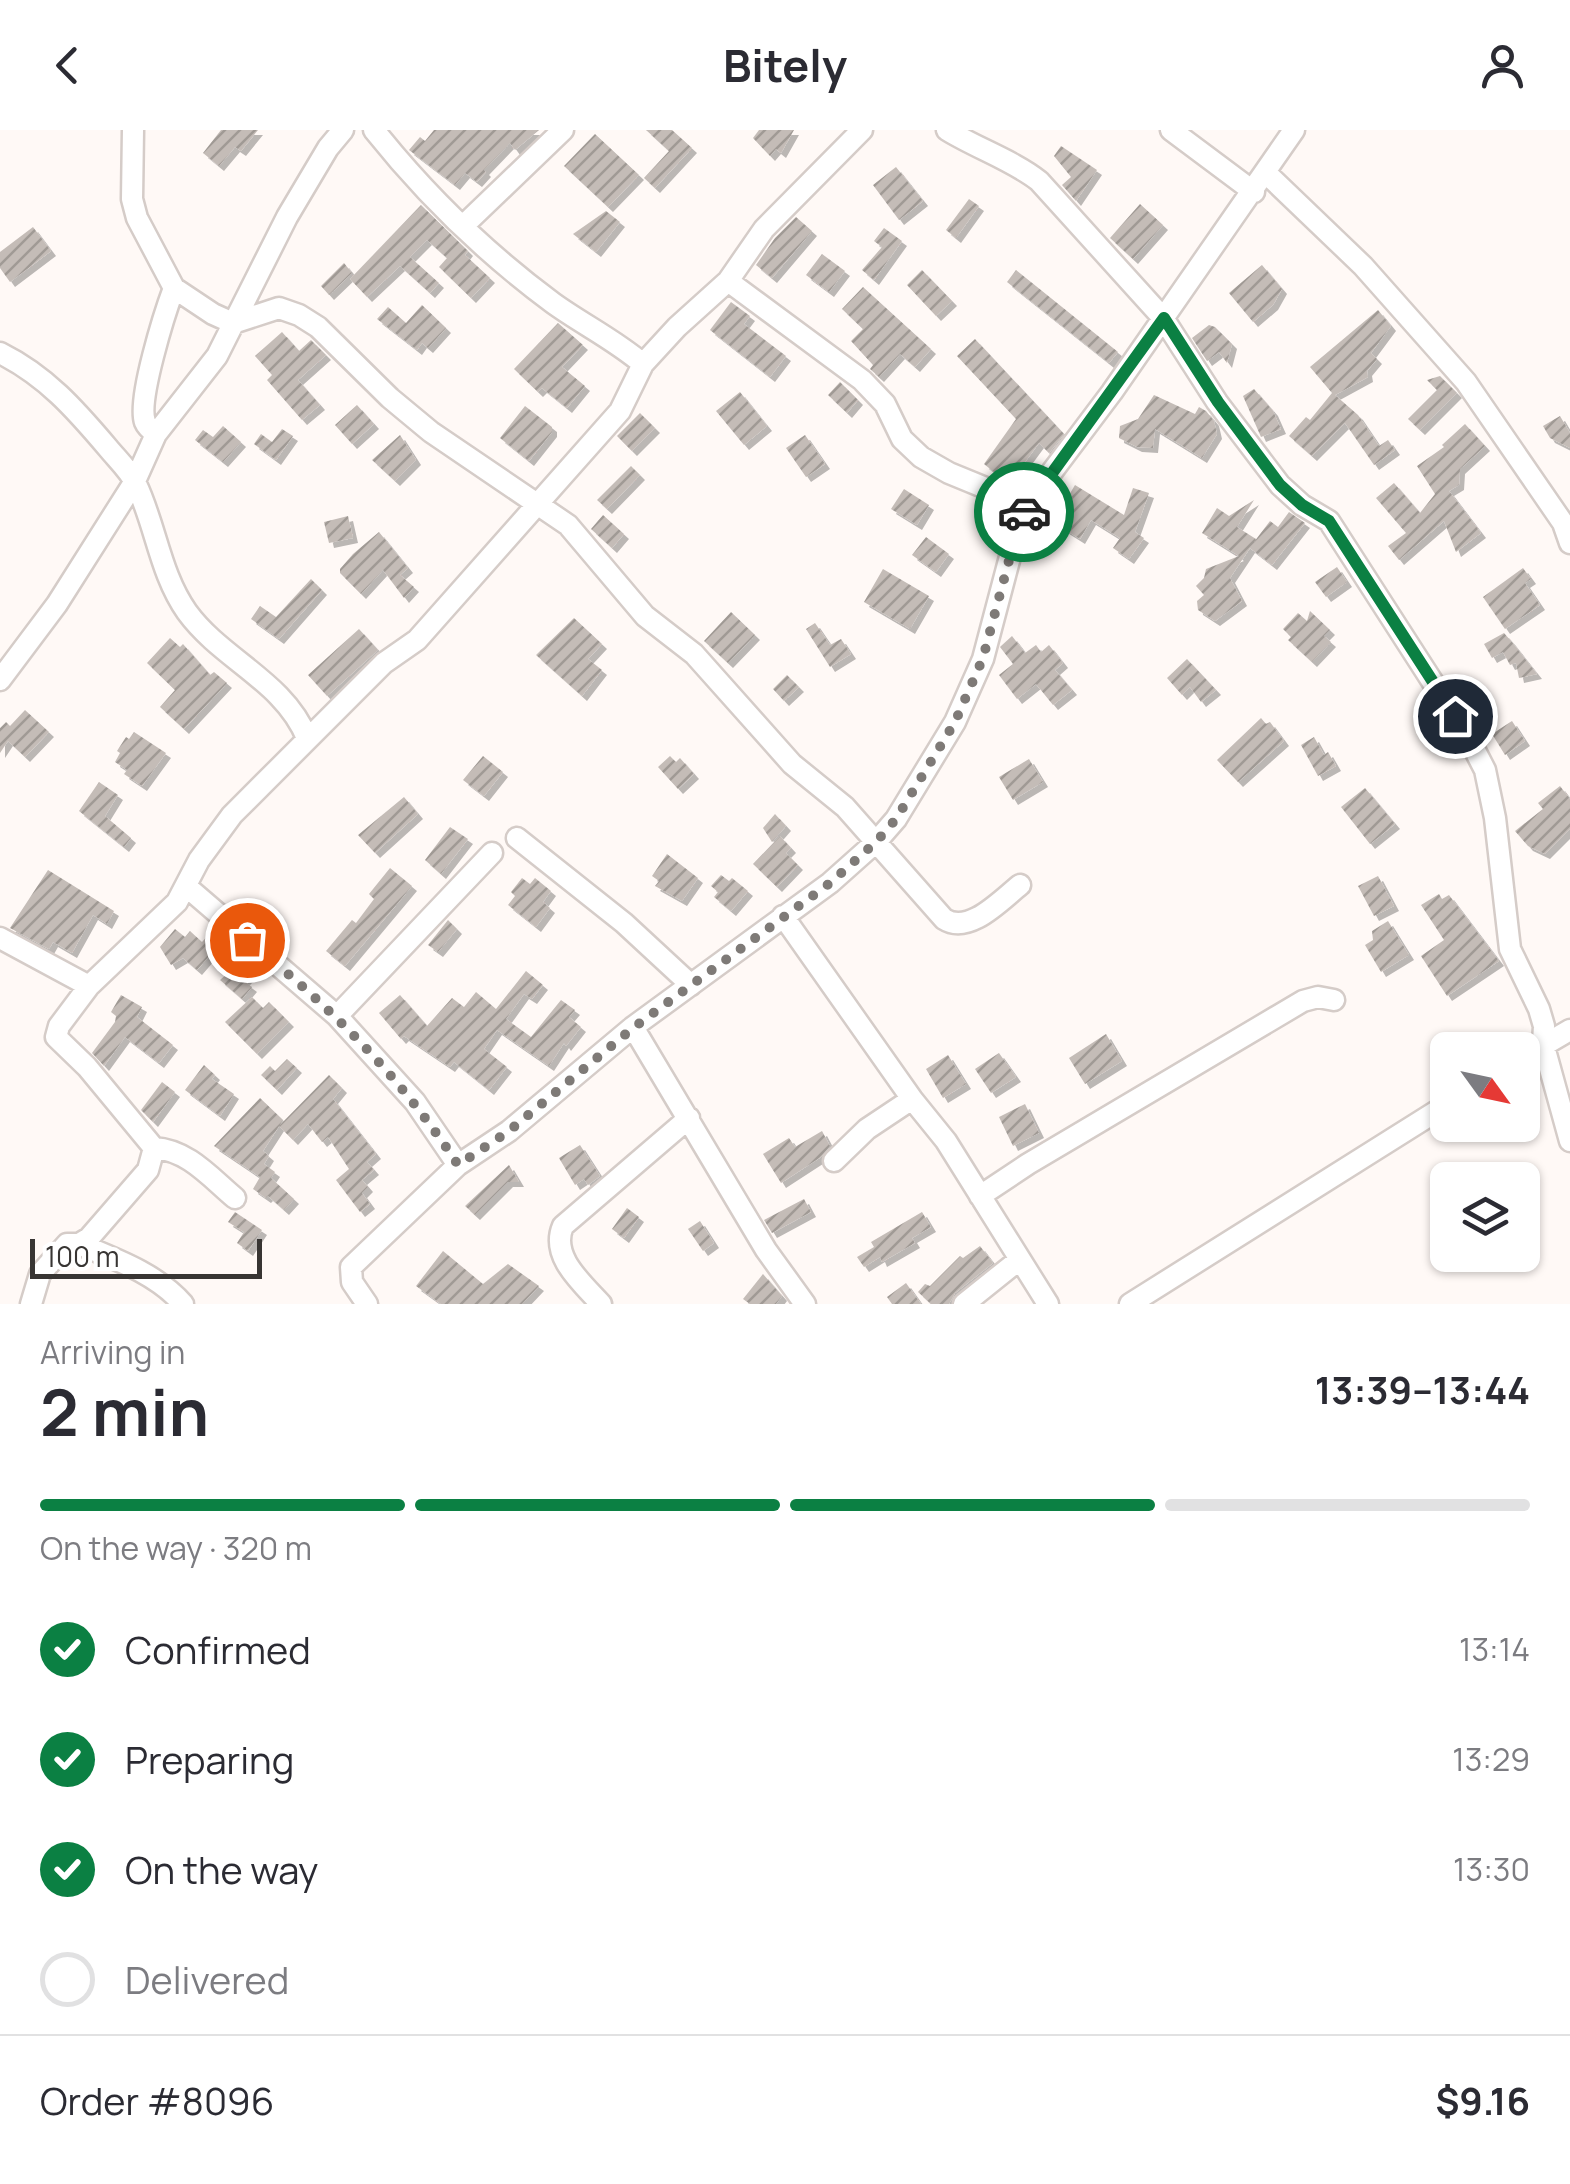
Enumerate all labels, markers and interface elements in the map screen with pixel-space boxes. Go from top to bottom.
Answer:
text: Bitely [723,34,847,96]
icon: back [40,38,95,93]
icon: person [1475,38,1530,93]
courier [974,462,1074,562]
icon: car [997,485,1052,540]
pin [1413,674,1498,759]
icon: home [1428,689,1483,744]
pin [205,898,290,983]
icon: bag [220,913,275,968]
north arrow [1430,1032,1540,1142]
map controls [1430,1032,1540,1272]
button: layers [1430,1162,1540,1272]
scale bar [30,1234,262,1278]
text: 100 m [45,1237,119,1275]
text: Arriving in [40,1330,185,1374]
text: 13:39–13:44 [1315,1363,1530,1415]
text: 2 min [40,1367,209,1456]
text: On the way · 320 m [40,1526,312,1570]
icon: check [40,1622,95,1677]
text: Confirmed [125,1623,311,1675]
text: 13:14 [1459,1627,1530,1671]
icon: check [40,1732,95,1787]
text: Preparing [125,1733,294,1785]
text: 13:29 [1452,1737,1530,1781]
icon: check [40,1842,95,1897]
text: On the way [125,1843,318,1895]
text: 13:30 [1453,1847,1530,1891]
text: Delivered [125,1953,289,2005]
text: Order #8096 [40,2074,274,2126]
text: $9.16 [1435,2074,1530,2126]

